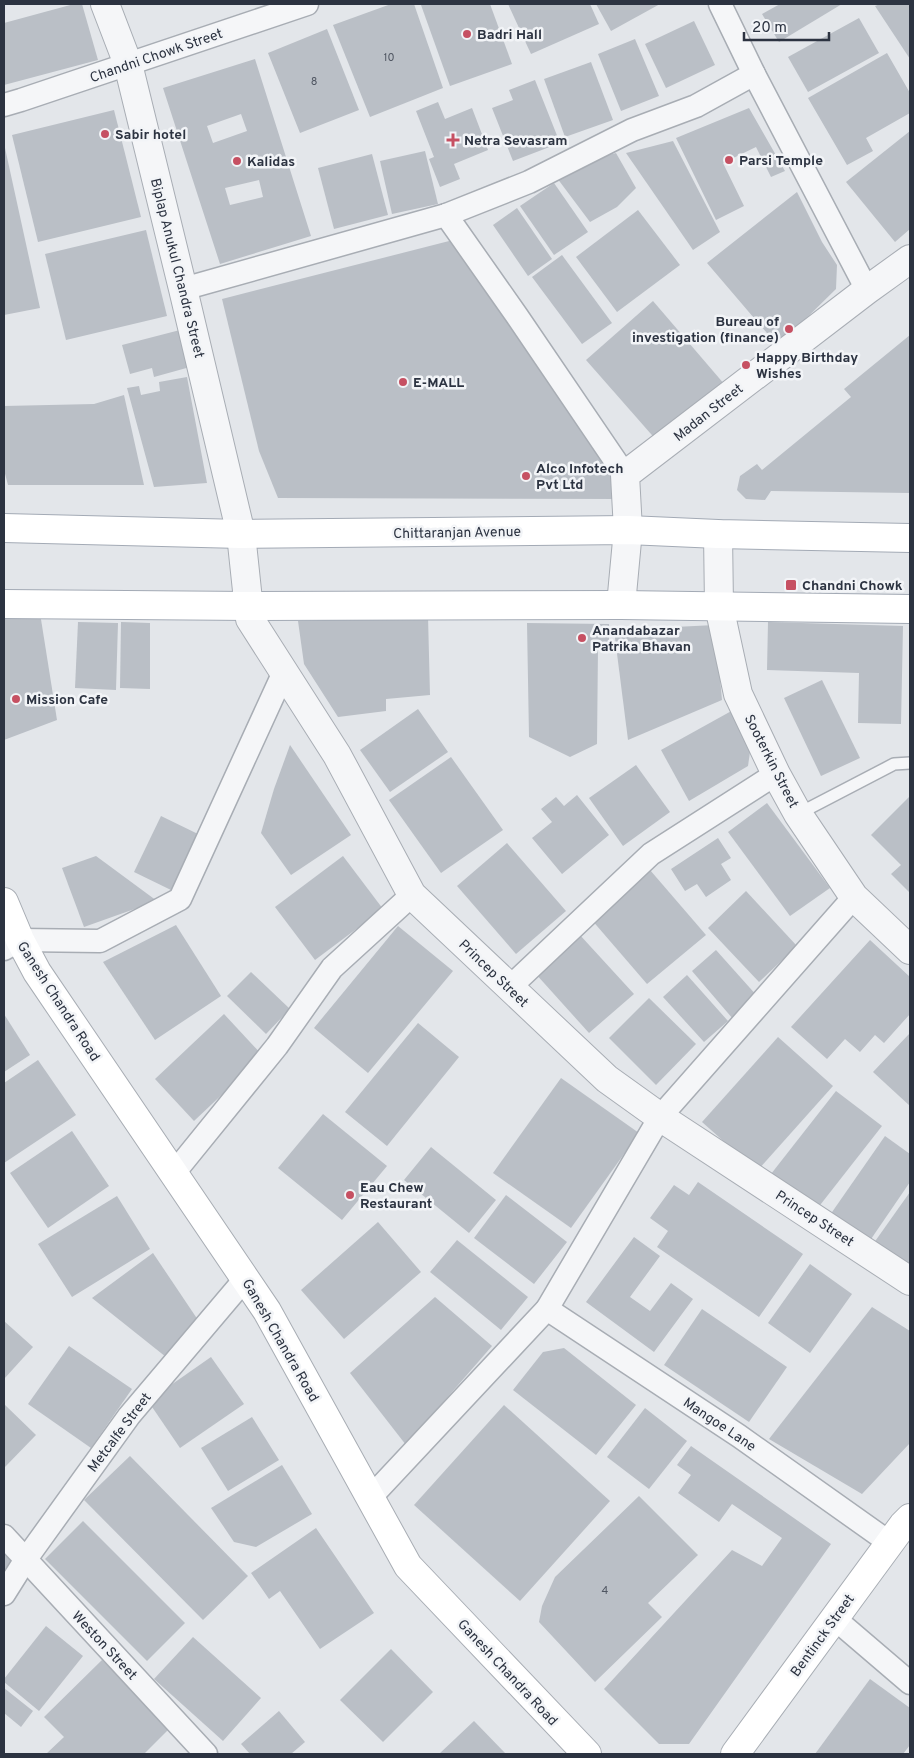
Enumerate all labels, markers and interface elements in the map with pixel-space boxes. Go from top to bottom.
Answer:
scale bar [744,10,829,42]
text: 20 m [752,19,787,38]
street label: Chandni Chowk Street [88,26,225,87]
place label: Badri Hall [477,27,542,44]
marker: Badri Hall [461,28,473,40]
house number: 10 [383,51,395,65]
house number: 8 [311,75,317,89]
place label: Sabir hotel [115,127,186,144]
marker: Sabir hotel [99,128,111,140]
marker: Netra Sevasram [446,133,460,147]
place label: Netra Sevasram [464,133,568,150]
place label: Parsi Temple [739,153,823,170]
place label: Kalidas [247,154,295,171]
marker: Parsi Temple [723,154,735,166]
marker: Kalidas [231,155,243,167]
street label: Biplap Anukul Chandra Street [146,177,207,360]
place label: Bureau of investigation (finance) [632,314,779,347]
marker: Bureau of investigation (finance) [783,323,795,335]
place label: Happy Birthday Wishes [756,350,858,383]
marker: Happy Birthday Wishes [740,359,752,371]
place label: E-MALL [413,375,464,392]
marker: E-MALL [397,376,409,388]
street label: Madan Street [671,381,747,446]
place label: Alco Infotech Pvt Ltd [536,461,623,494]
marker: Alco Infotech Pvt Ltd [520,470,532,482]
street label: Chittaranjan Avenue [393,524,521,543]
marker: Chandni Chowk [784,578,798,592]
place label: Chandni Chowk [802,578,903,595]
place label: Anandabazar Patrika Bhavan [592,623,691,656]
marker: Anandabazar Patrika Bhavan [576,632,588,644]
place label: Mission Cafe [26,692,108,709]
marker: Mission Cafe [10,693,22,705]
street label: Sooterkin Street [740,712,802,811]
street label: Princep Street [455,937,531,1012]
street label: Ganesh Chandra Road [13,939,103,1065]
place label: Eau Chew Restaurant [360,1180,432,1213]
street label: Princep Street [772,1188,857,1251]
marker: Eau Chew Restaurant [344,1189,356,1201]
street label: Ganesh Chandra Road [238,1276,322,1405]
street label: Metcalfe Street [85,1390,156,1476]
street label: Mangoe Lane [680,1395,759,1456]
house number: 4 [602,1584,609,1598]
street label: Bentinck Street [788,1591,859,1680]
street label: Weston Street [68,1608,140,1684]
street label: Ganesh Chandra Road [453,1616,561,1730]

